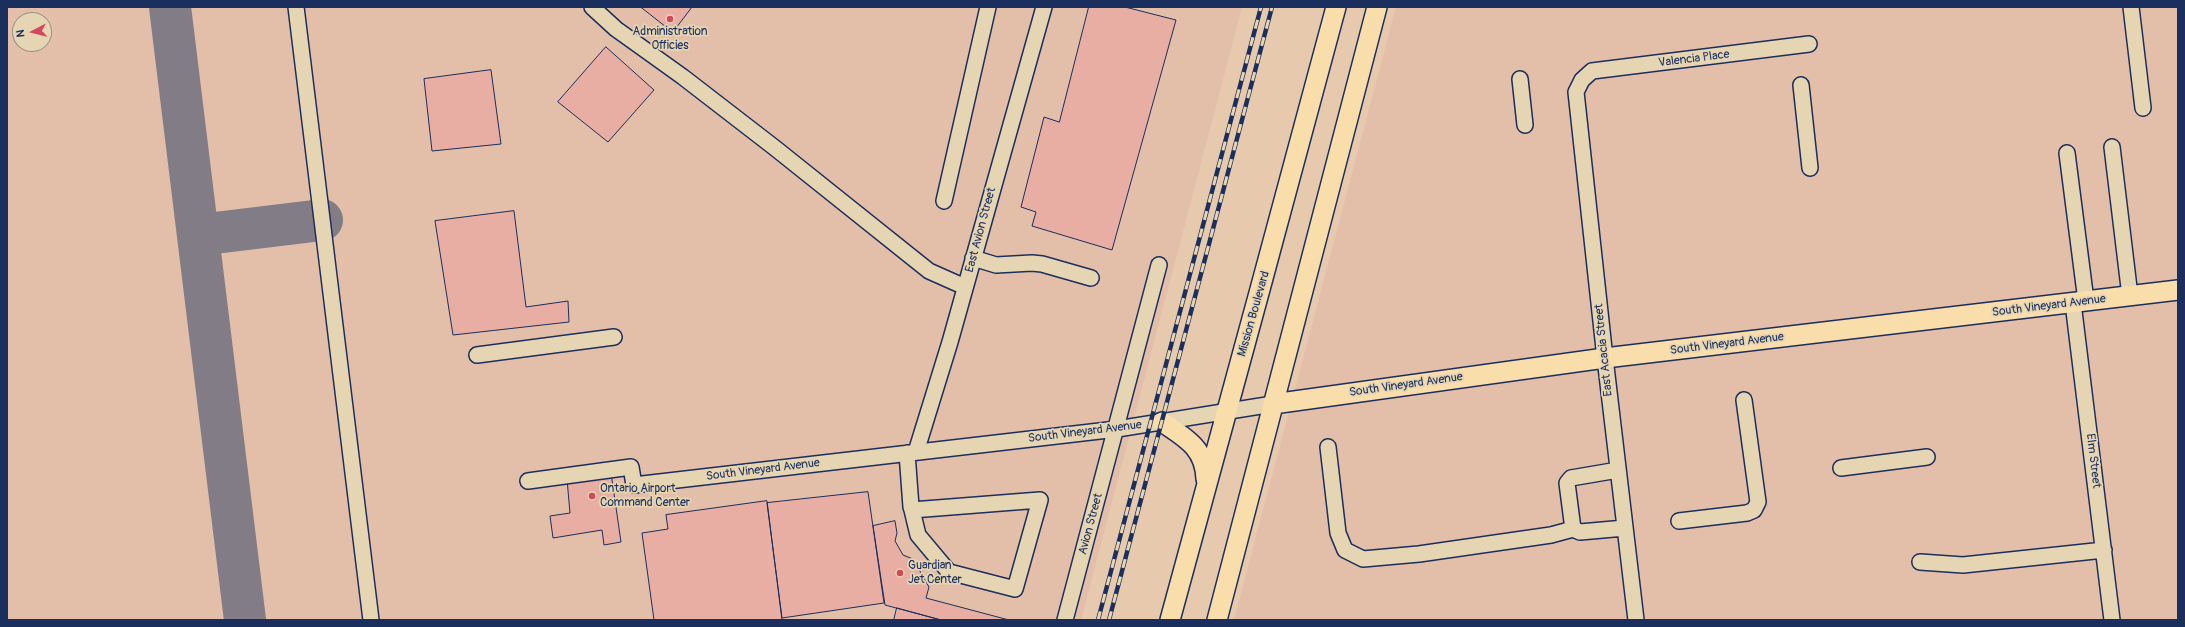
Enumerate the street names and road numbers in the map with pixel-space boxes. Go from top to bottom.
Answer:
street label: Valencia Place [1658,47,1730,71]
street label: East Avion Street [963,186,999,274]
street label: Mission Boulevard [1235,270,1273,358]
street label: South Vineyard Avenue [1991,292,2107,320]
street label: East Acacia Street [1592,303,1616,397]
street label: South Vineyard Avenue [1669,330,1785,358]
street label: South Vineyard Avenue [1348,370,1464,400]
street label: South Vineyard Avenue [1027,418,1143,446]
street label: Elm Street [2083,433,2103,489]
street label: South Vineyard Avenue [705,456,821,484]
street label: Avion Street [1076,492,1106,556]

